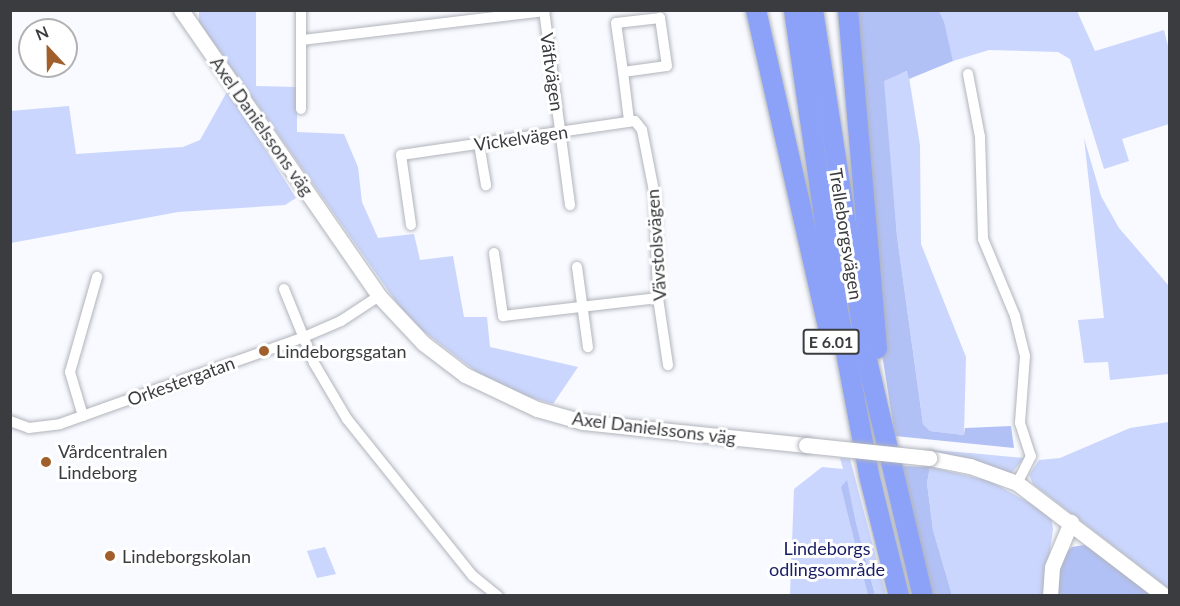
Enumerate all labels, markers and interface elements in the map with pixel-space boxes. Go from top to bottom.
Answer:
north arrow [18,18,78,78]
text: N [33,22,51,44]
street label: Väftvägen [536,31,568,113]
street label: Axel Danielssons väg [206,52,318,200]
street label: Vickelvägen [473,121,569,155]
street label: Trelleborgsvägen [825,167,867,301]
street label: Vävstolsvägen [641,188,671,302]
road number: E 6.01 [802,329,860,355]
place label: Lindeborgsgatan [276,340,407,362]
marker: Lindeborgsgatan [257,344,271,358]
street label: Orkestergatan [124,352,238,410]
street label: Axel Danielssons väg [571,407,737,449]
place label: Vårdcentralen Lindeborg [58,441,168,484]
marker: Vårdcentralen Lindeborg [39,455,53,469]
park label: Lindeborgs odlingsområde [769,538,885,580]
place label: Lindeborgskolan [122,545,251,567]
marker: Lindeborgskolan [103,549,117,563]

